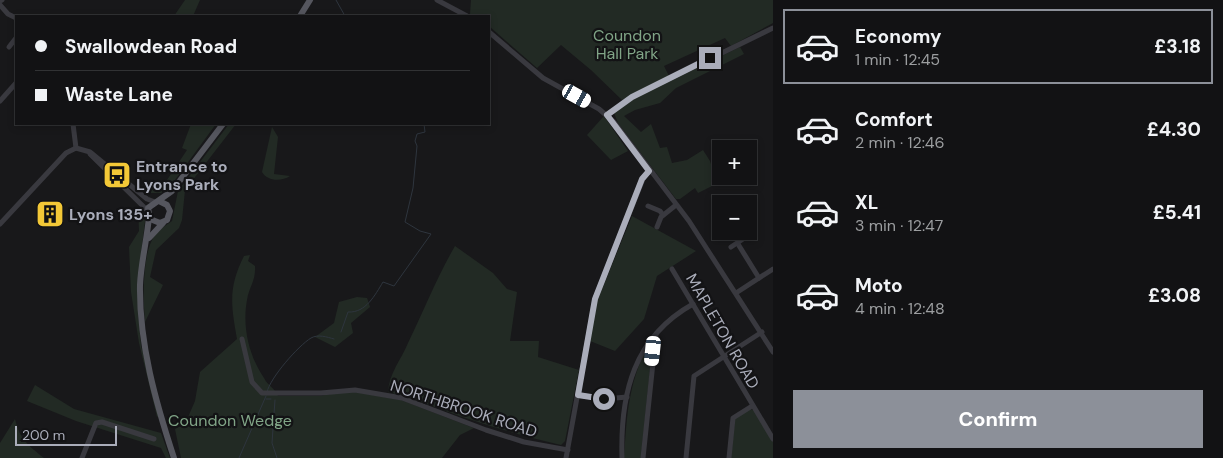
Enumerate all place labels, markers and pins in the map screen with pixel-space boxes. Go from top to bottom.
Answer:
place label: Entrance to Lyons Park [136,156,228,195]
bus stop icon: Entrance to Lyons Park [102,160,132,190]
building icon: Lyons 135+ [35,199,65,229]
place label: Lyons 135+ [69,204,152,225]

